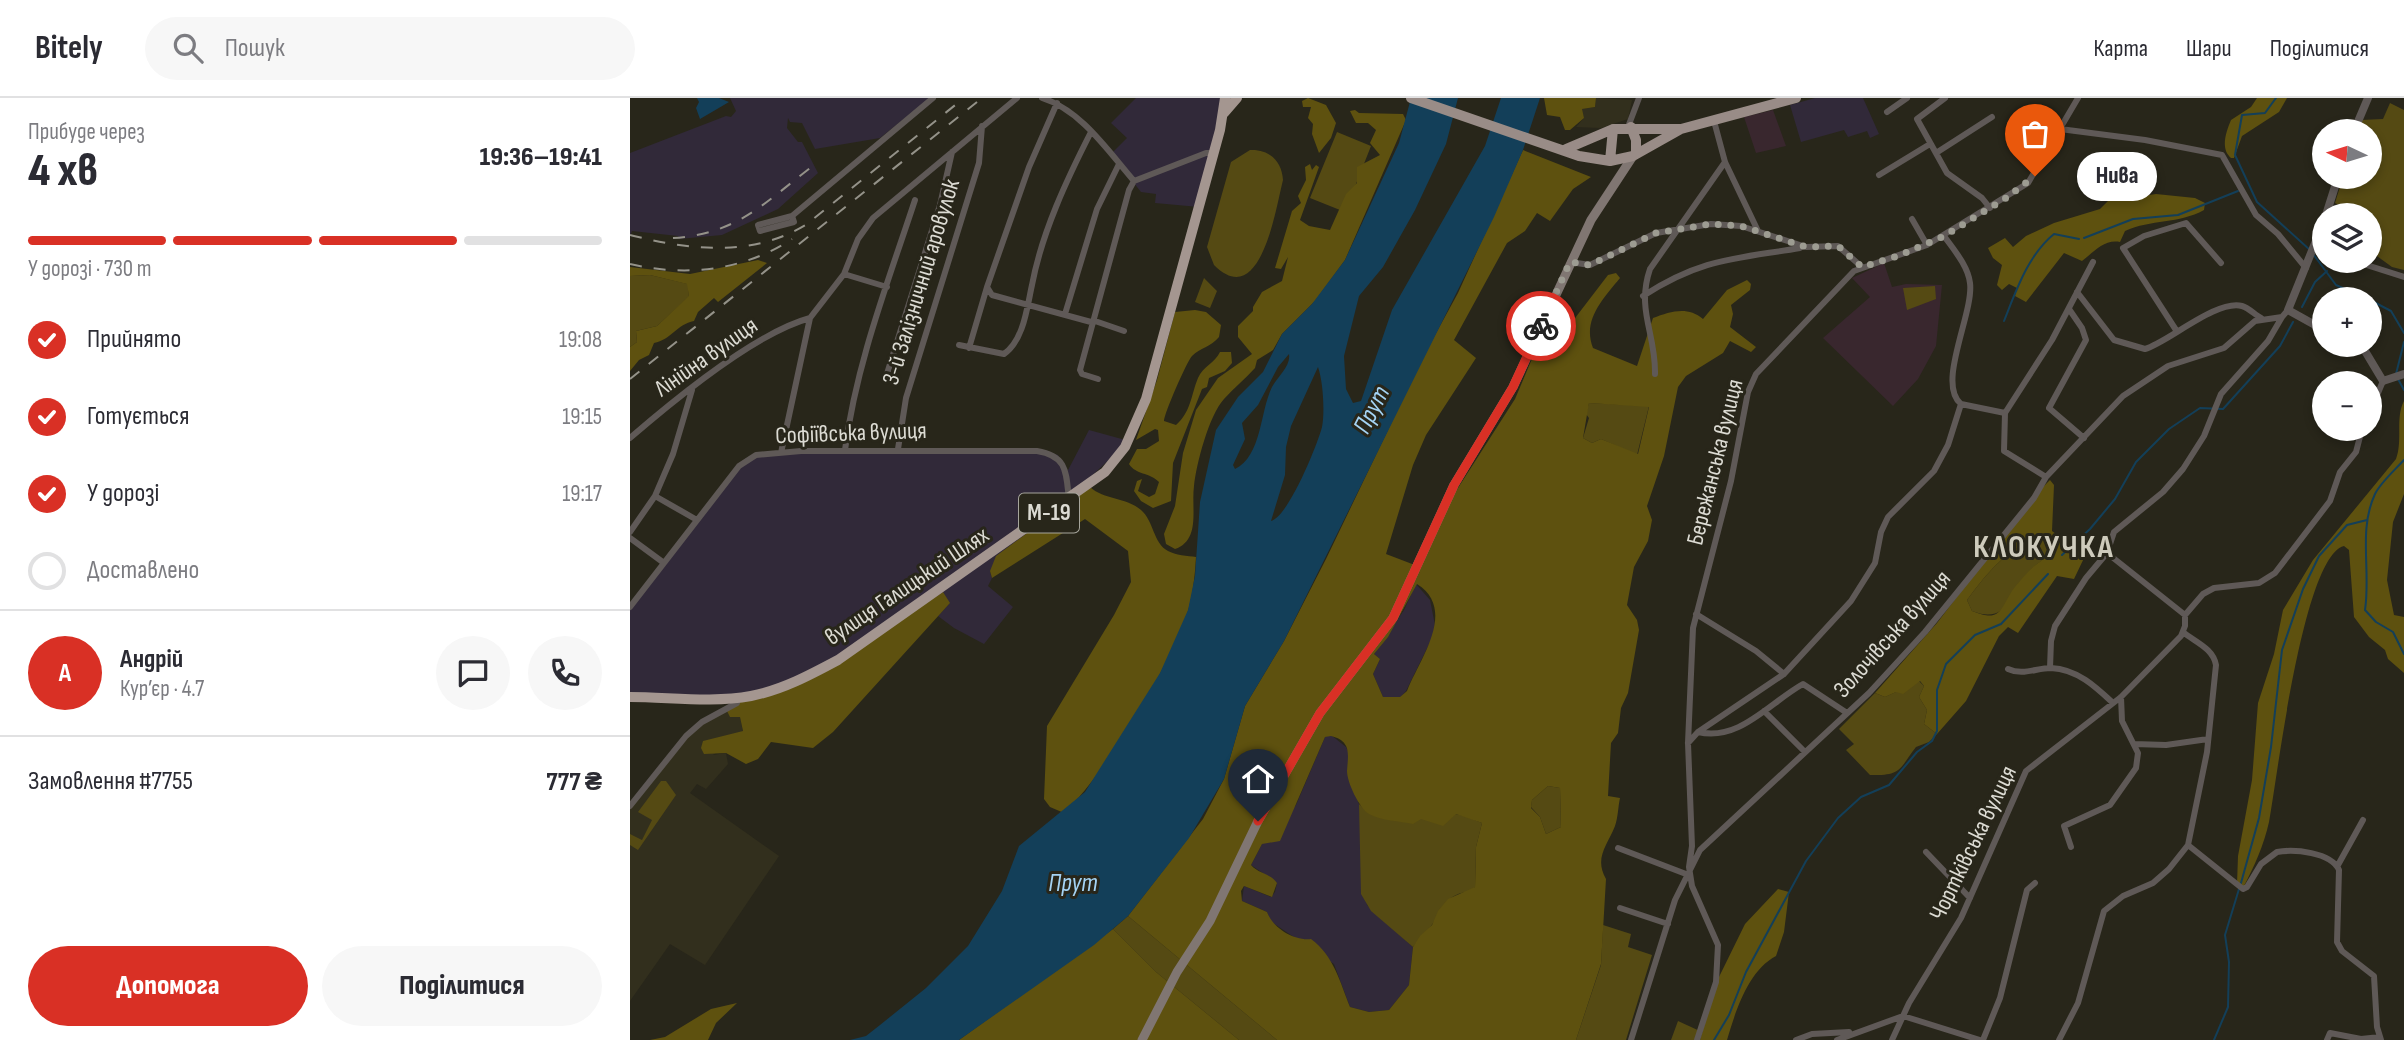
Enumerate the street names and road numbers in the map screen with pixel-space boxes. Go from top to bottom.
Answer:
street label: 3-й Залізничний аровулок [876,175,966,388]
street label: Лінійна вулиця [648,311,763,404]
street label: Бережанська вулиця [1680,376,1750,548]
street label: Софіївська вулиця [775,416,927,450]
road number: М-19 [1019,494,1079,532]
street label: вулиця Галицький Шлях [820,520,994,652]
street label: Золочівська вулиця [1827,564,1957,704]
street label: Чортківська вулиця [1923,761,2023,925]

